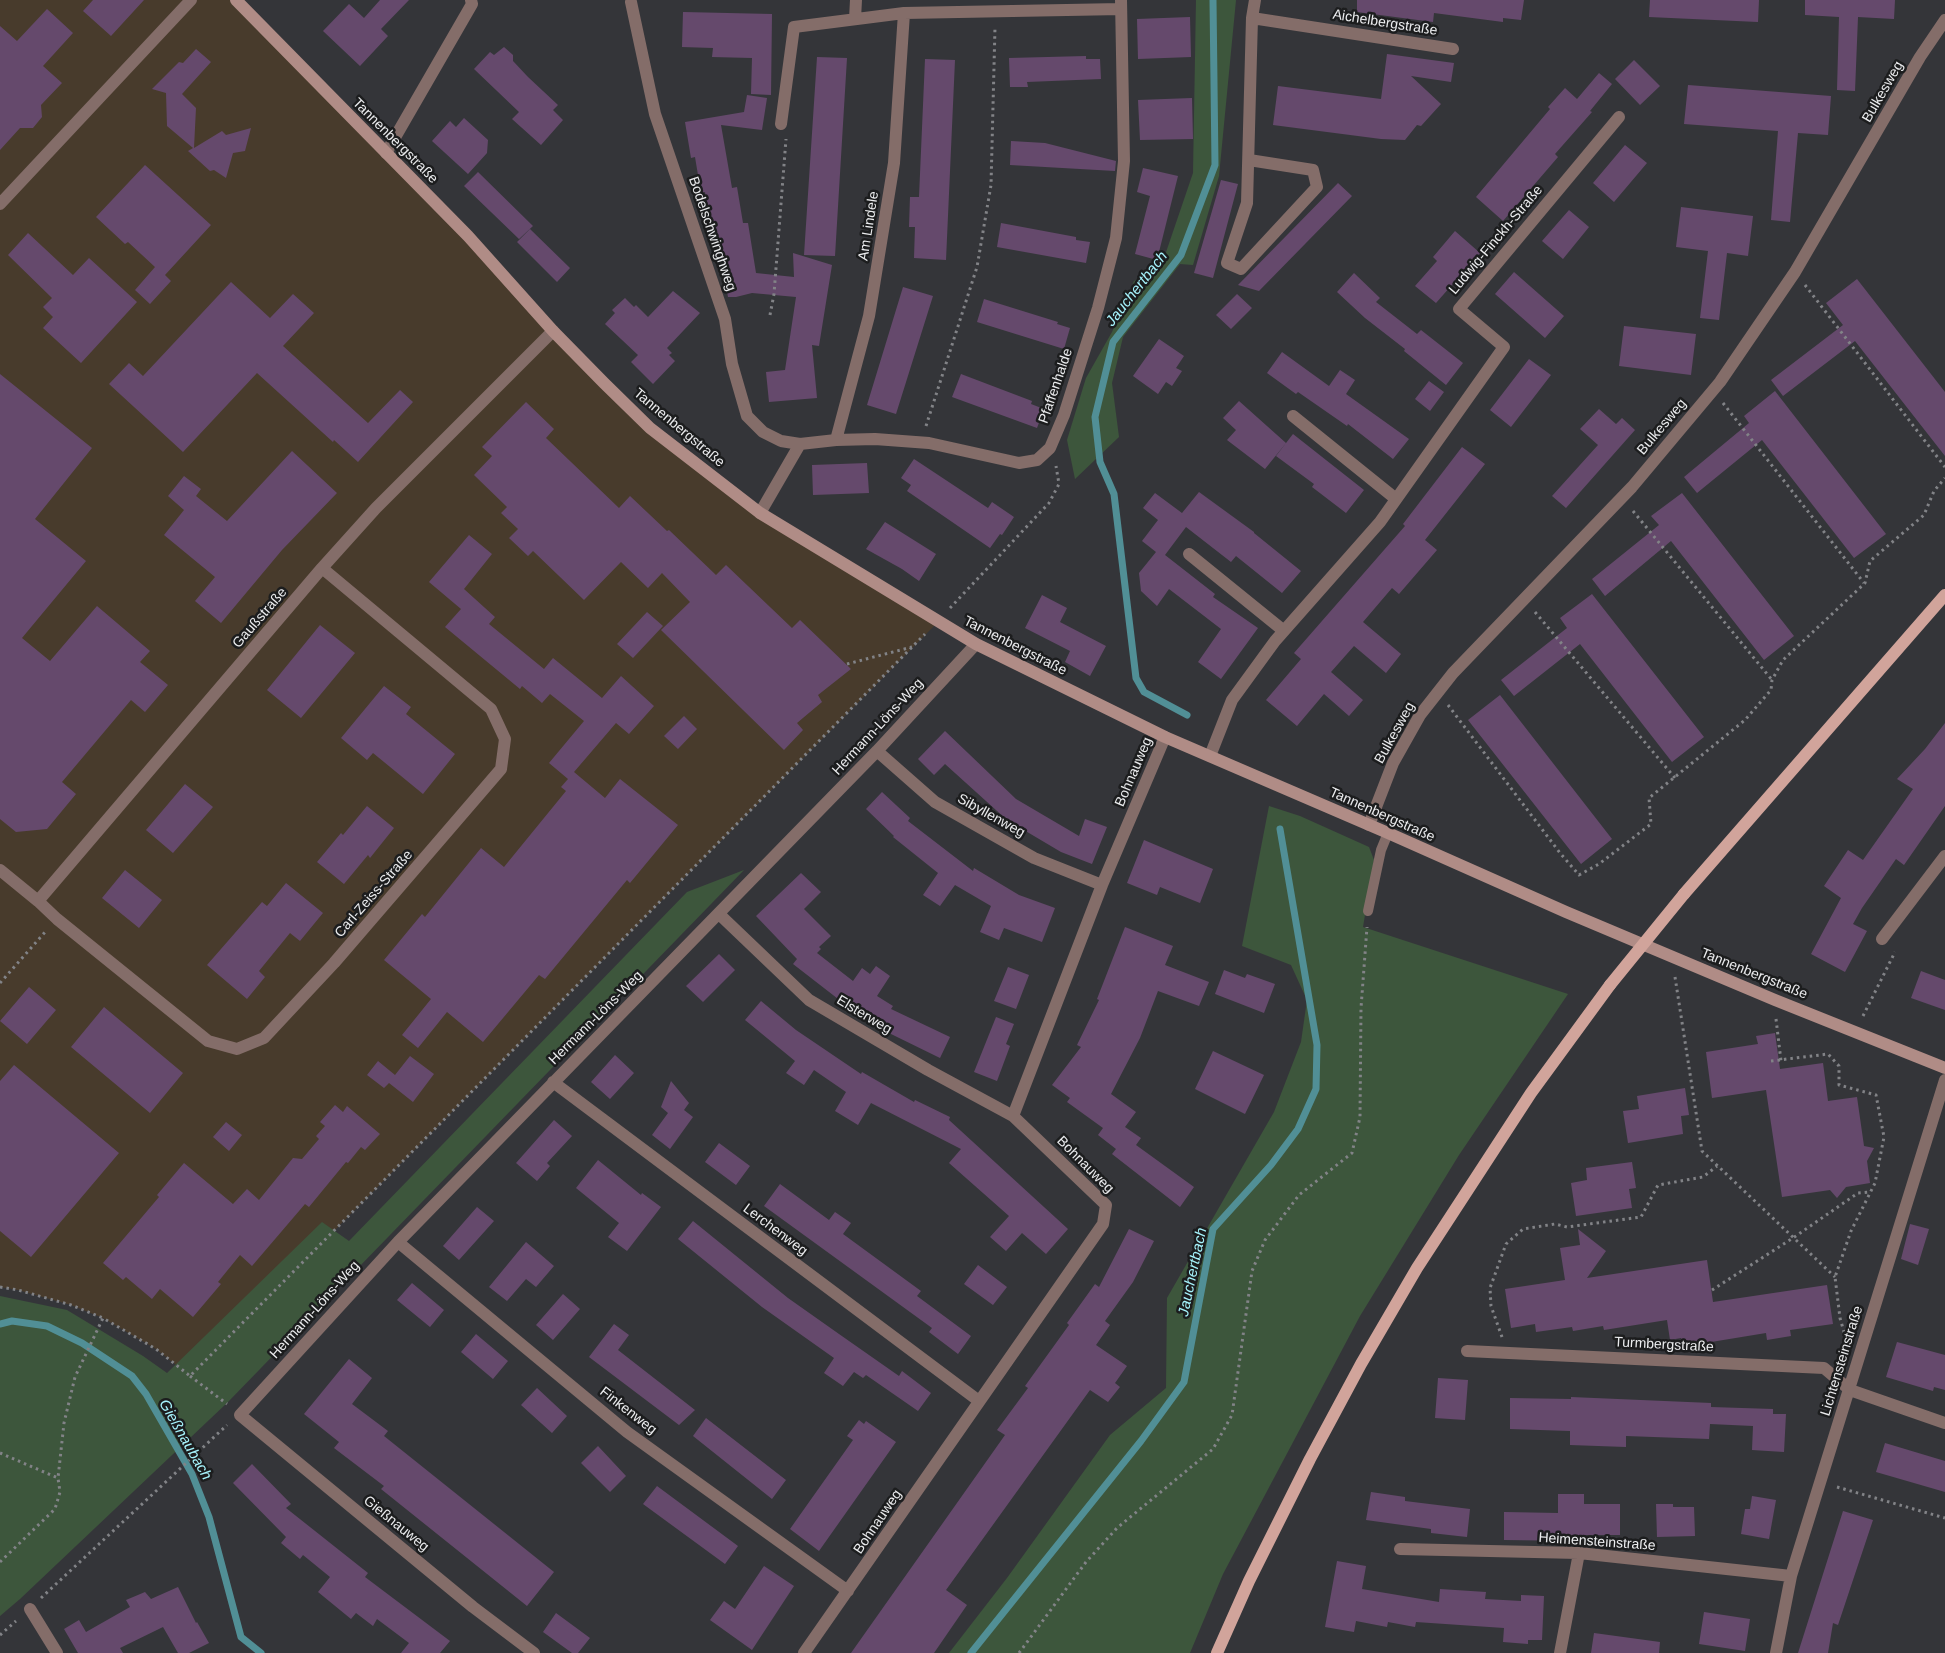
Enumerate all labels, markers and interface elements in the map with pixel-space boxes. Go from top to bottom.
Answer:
street label: Aichelbergstraße [1331,6,1439,40]
street label: Bulkesweg [1859,58,1907,126]
street label: Tannenbergstraße [349,95,441,187]
street label: Bodelschwinghweg [685,175,739,293]
street label: Ludwig-Finckh-Straße [1446,182,1546,298]
street label: Am Lindele [855,190,883,262]
water label: Jauchertbach [1102,248,1172,330]
street label: Pfaffenhalde [1035,346,1077,426]
street label: Tannenbergstraße [630,385,728,471]
street label: Bulkesweg [1634,396,1690,458]
street label: Gaußstraße [229,584,291,652]
street label: Tannenbergstraße [961,613,1069,679]
street label: Hermann-Löns-Weg [829,675,927,779]
street label: Bulkesweg [1371,699,1419,767]
street label: Bohnauweg [1112,735,1156,809]
street label: Tannenbergstraße [1327,784,1437,846]
street label: Sibyllenweg [954,791,1028,841]
street label: Carl-Zeiss-Straße [331,847,417,941]
street label: Tannenbergstraße [1698,945,1810,1003]
street label: Hermann-Löns-Weg [546,968,646,1068]
street label: Elsterweg [833,992,895,1038]
street label: Bohnauweg [1053,1133,1117,1197]
street label: Lerchenweg [739,1200,811,1260]
water label: Jauchertbach [1175,1226,1211,1318]
street label: Hermann-Löns-Weg [267,1258,363,1362]
street label: Lichtensteinstraße [1817,1304,1867,1418]
street label: Turmbergstraße [1614,1334,1714,1356]
street label: Finkenweg [596,1384,660,1438]
water label: Gießnaubach [155,1397,215,1483]
street label: Bohnauweg [850,1487,906,1557]
street label: Gießnauweg [360,1492,432,1556]
street label: Heimensteinstraße [1538,1530,1656,1554]

